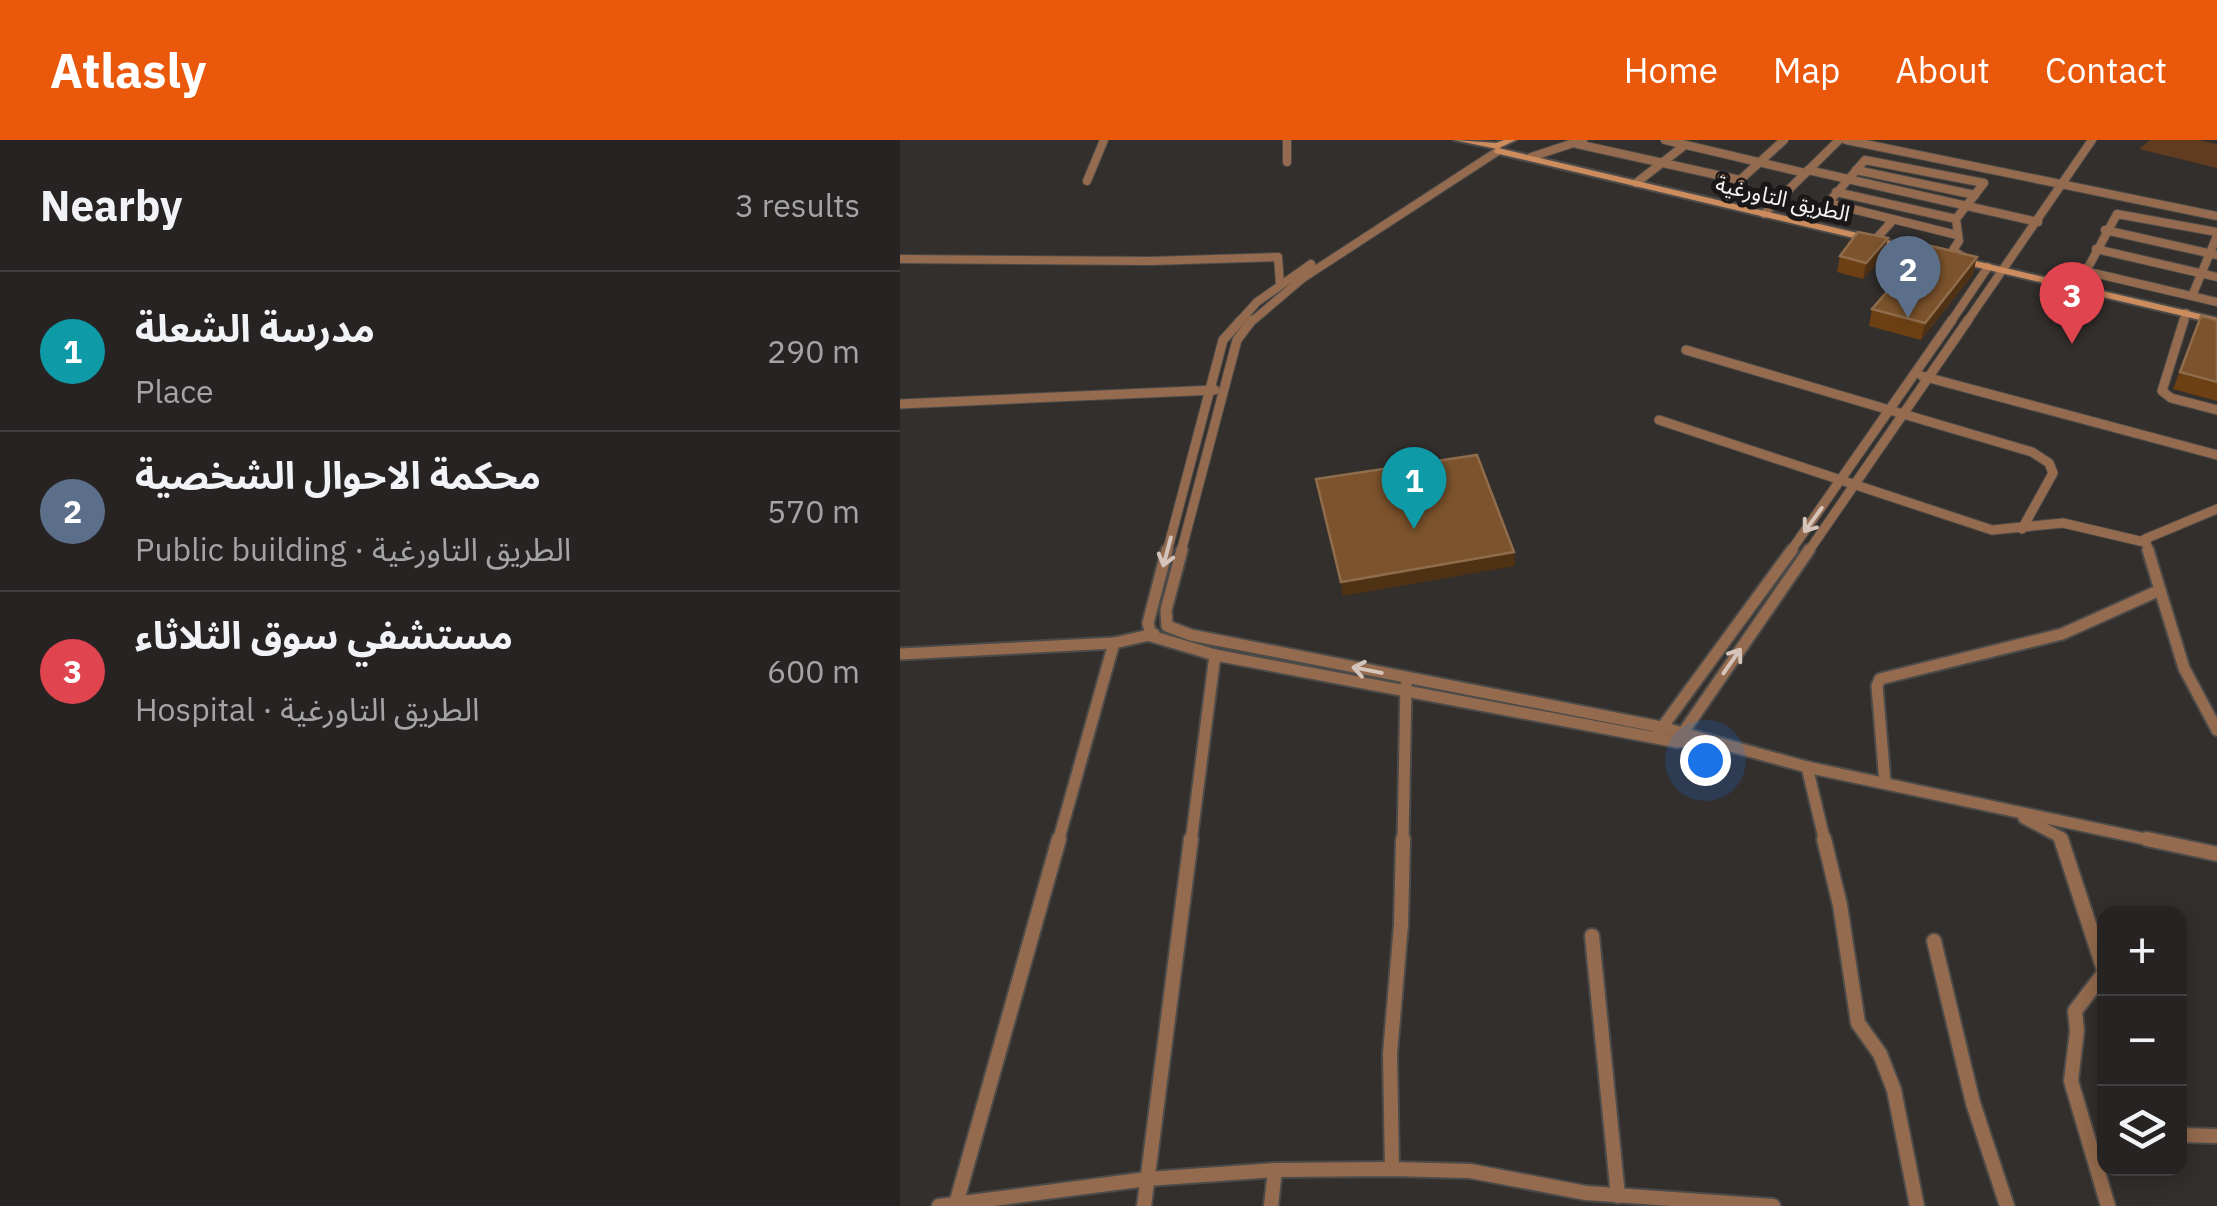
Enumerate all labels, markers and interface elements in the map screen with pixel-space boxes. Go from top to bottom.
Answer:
text: Atlasly [50,39,206,101]
text: Home [1624,47,1718,93]
text: Map [1773,47,1840,93]
text: About [1895,47,1990,93]
text: Contact [2045,47,2167,93]
street label: الطريق التاورغية [1713,168,1853,228]
text: Nearby [40,178,182,233]
text: 3 results [735,184,860,226]
pin: 2 [1876,236,1940,318]
pin: 3 [2040,261,2104,344]
text: مدرسة الشعلة [135,303,375,352]
text: 1 [63,330,82,372]
text: 290 m [767,330,860,372]
text: Place [135,370,214,412]
pin: 1 [1382,446,1446,529]
text: محكمة الاحوال الشخصية [135,450,541,499]
text: 2 [63,490,82,532]
text: 570 m [767,490,860,532]
one-way arrow [1802,506,1823,533]
text: Public building · الطريق التاورغية [135,528,571,570]
one-way arrow [1157,536,1176,568]
text: مستشفي سوق الثلاثاء [135,610,513,659]
one-way arrow [1721,648,1742,676]
text: 3 [63,650,82,692]
text: 600 m [767,650,860,692]
one-way arrow [1351,660,1383,679]
text: Hospital · الطريق التاورغية [135,688,480,730]
your location [1680,735,1731,786]
map controls [2097,906,2187,1176]
button: + [2097,906,2187,996]
button: − [2097,996,2187,1086]
button: layers [2097,1086,2187,1176]

